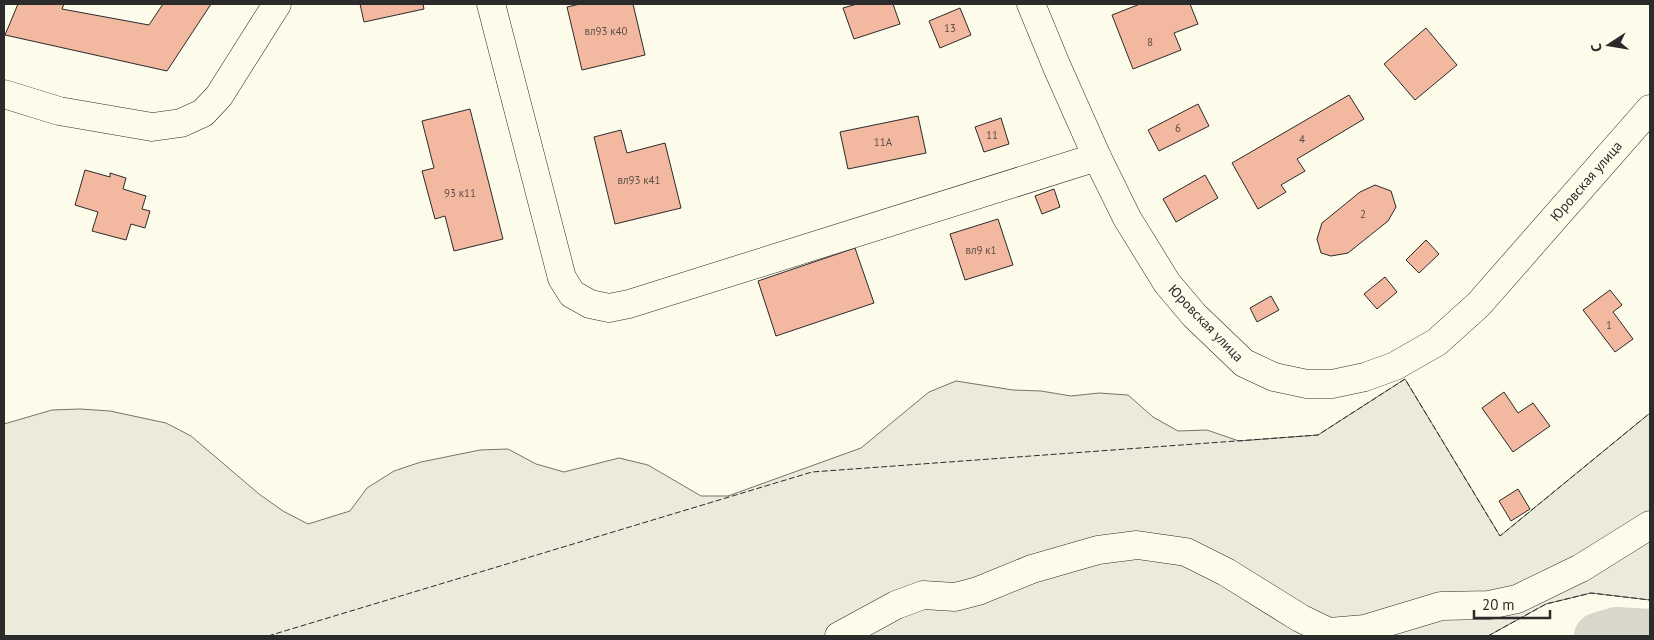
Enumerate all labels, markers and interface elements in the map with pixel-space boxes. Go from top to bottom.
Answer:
north arrow [1584,20,1634,70]
house number: 13 [944,21,956,35]
house number: вл93 к40 [584,24,628,38]
house number: 8 [1147,35,1153,49]
text: С [1587,42,1606,53]
house number: 6 [1175,121,1181,135]
house number: 11 [986,128,998,142]
house number: 4 [1299,132,1305,146]
house number: 11А [874,135,893,149]
street label: Юровская улица [1546,137,1626,225]
house number: вл93 к41 [617,173,661,187]
house number: 93 к11 [444,186,476,200]
house number: 2 [1360,207,1366,221]
house number: вл9 к1 [965,243,997,257]
street label: Юровская улица [1165,281,1247,365]
house number: 1 [1606,318,1612,332]
scale bar [1474,588,1550,620]
text: 20 m [1482,595,1515,614]

